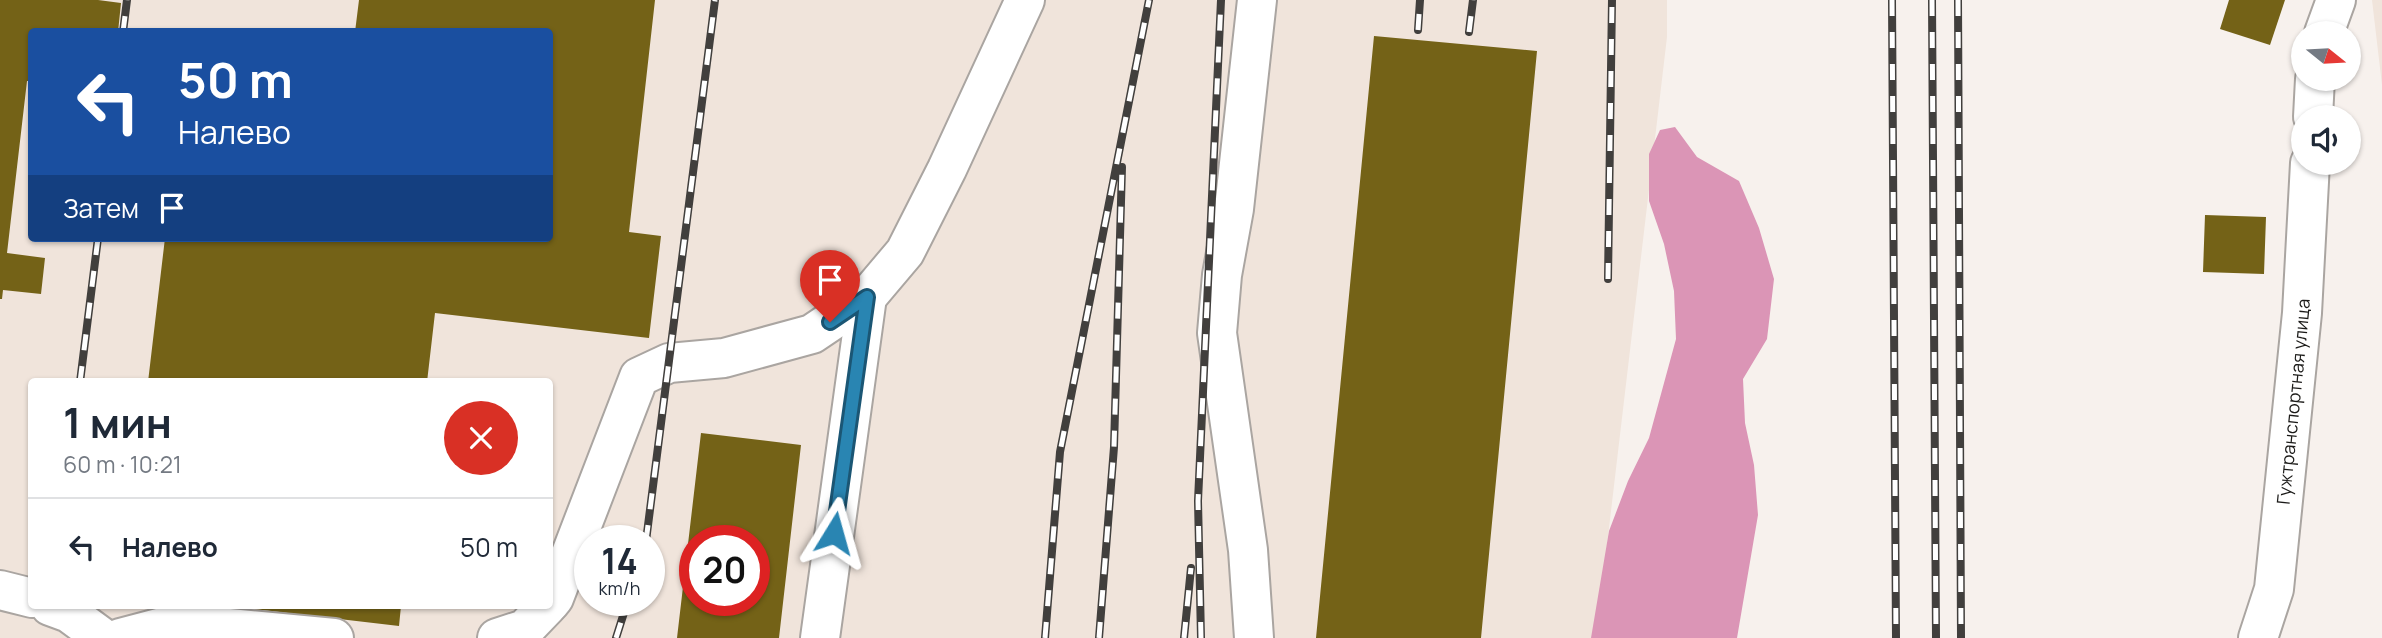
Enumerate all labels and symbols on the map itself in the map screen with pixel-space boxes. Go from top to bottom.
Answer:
north arrow [2291,21,2361,91]
pin [800,250,860,322]
street label: Гужтранспортная улица [2271,298,2315,505]
position arrow [797,496,871,570]
speed limit sign: 20 [679,525,770,616]

